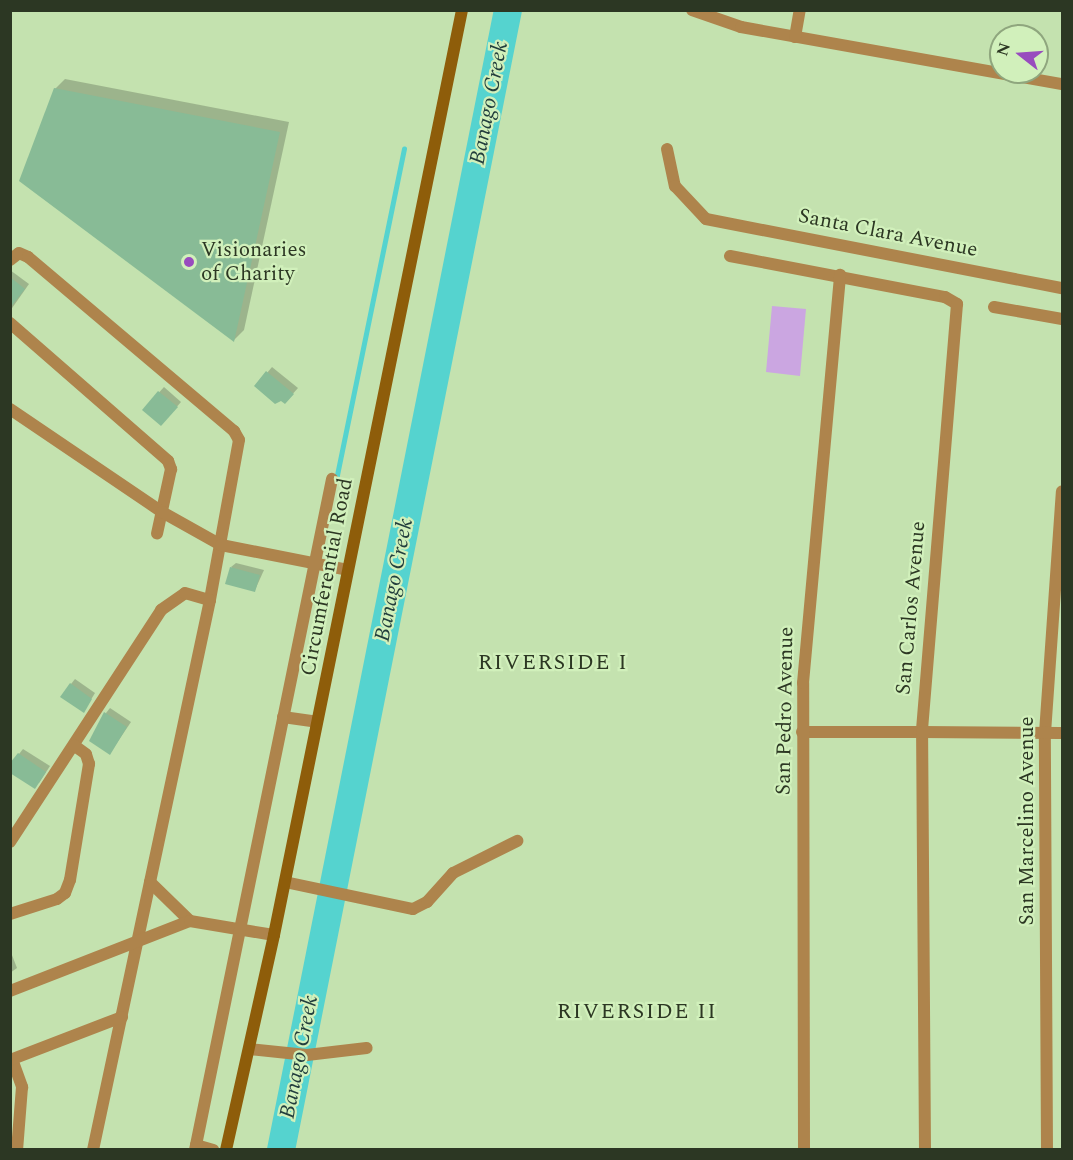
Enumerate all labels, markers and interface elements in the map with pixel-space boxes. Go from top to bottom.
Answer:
north arrow [989,24,1049,84]
water label: Banago Creek [464,39,514,167]
text: N [990,40,1017,59]
street label: Santa Clara Avenue [796,203,980,263]
place label: Visionaries of Charity [201,237,307,287]
marker: Visionaries of Charity [182,255,196,269]
street label: Circumferential Road [295,476,359,678]
water label: Banago Creek [369,516,419,644]
street label: San Carlos Avenue [891,520,931,696]
street label: San Pedro Avenue [771,627,799,795]
district label: RIVERSIDE I [478,650,628,676]
street label: San Marcelino Avenue [1014,716,1040,926]
water label: Banago Creek [274,993,324,1121]
district label: RIVERSIDE II [557,999,717,1025]

